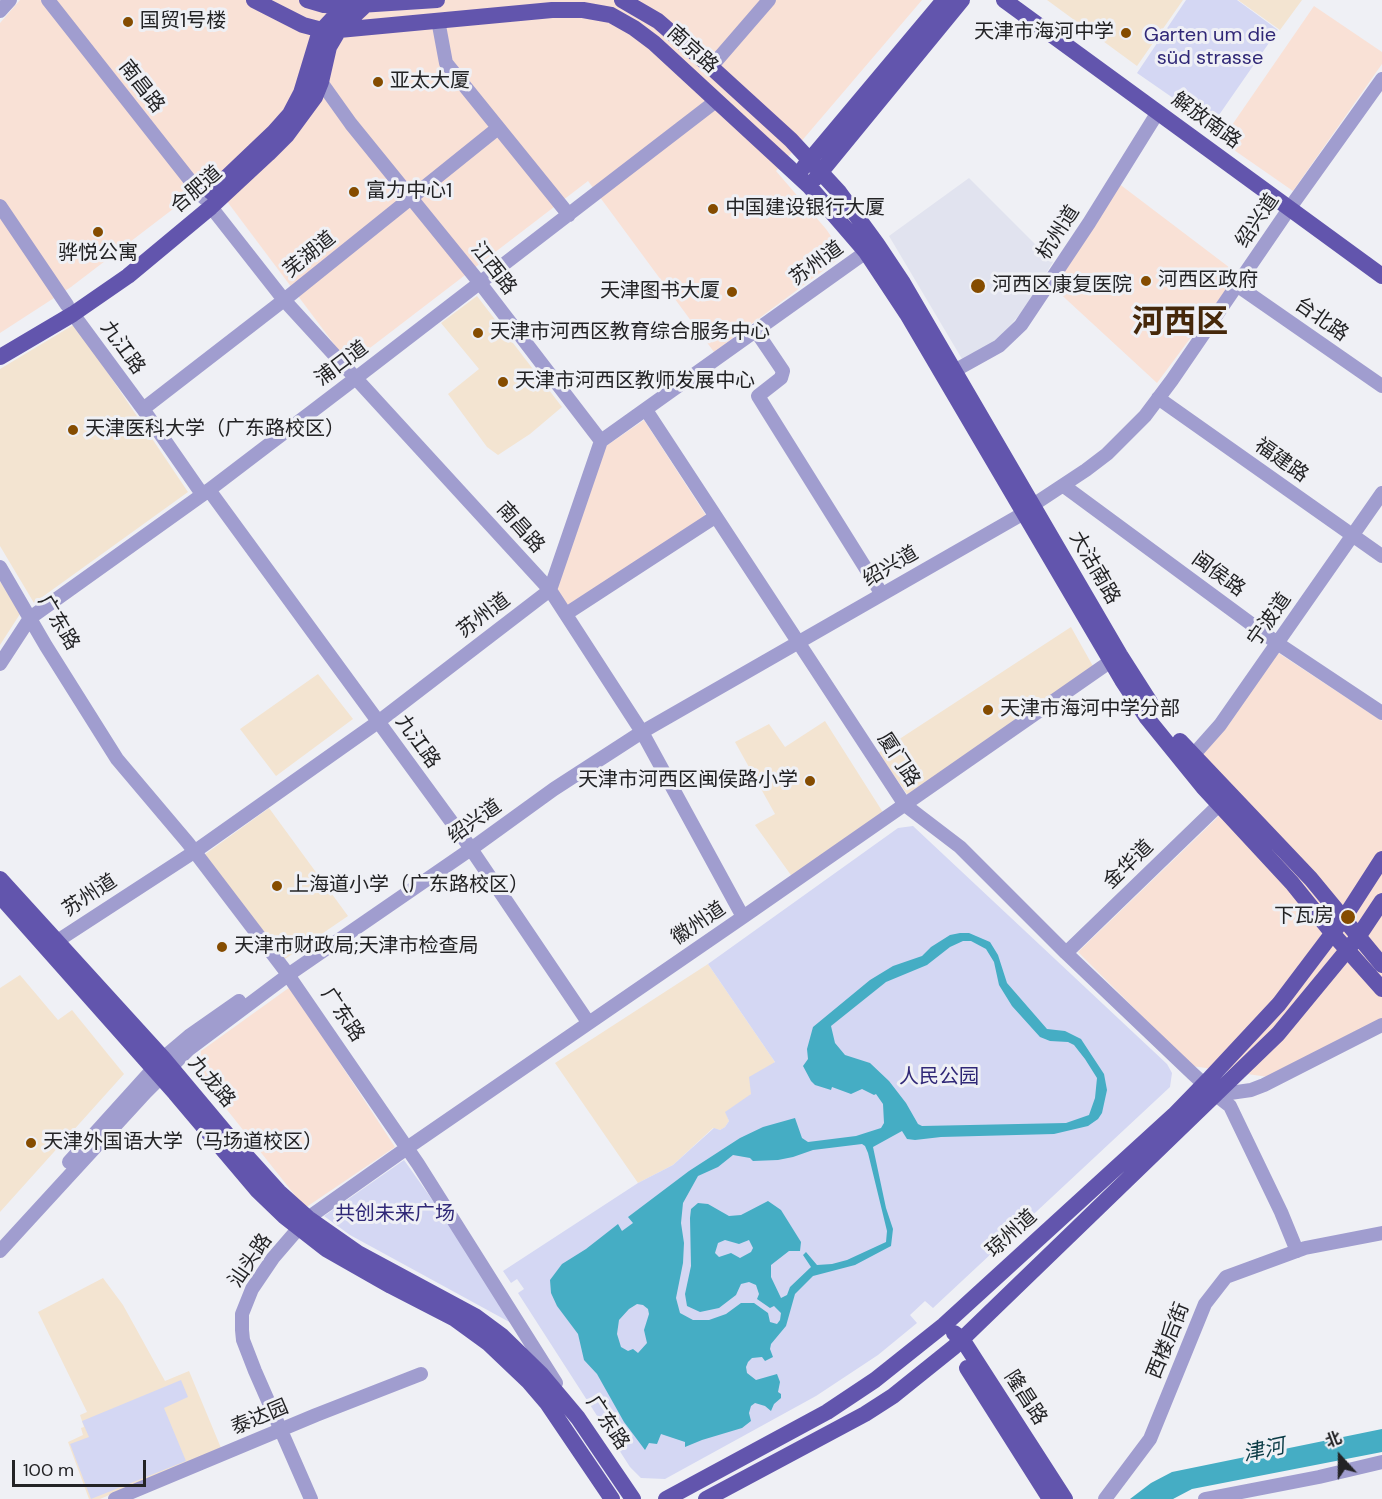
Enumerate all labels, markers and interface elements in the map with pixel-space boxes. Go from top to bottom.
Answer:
place label: 国贸1号楼 [140,10,226,34]
marker: 国贸1号楼 [121,15,135,29]
street label: 南京路 [662,21,722,79]
place label: 天津市海河中学 [974,21,1114,45]
park label: Garten um die süd strasse [1144,24,1276,71]
marker: 天津市海河中学 [1119,26,1133,40]
street label: 南昌路 [113,56,169,118]
place label: 亚太大厦 [390,70,470,94]
marker: 亚太大厦 [371,75,385,89]
street label: 解放南路 [1167,88,1245,154]
street label: 合肥道 [166,161,228,219]
place label: 富力中心1 [366,180,452,204]
marker: 富力中心1 [347,185,361,199]
street label: 绍兴道 [1231,189,1285,253]
place label: 中国建设银行大厦 [725,197,885,221]
street label: 杭州道 [1033,201,1085,265]
marker: 中国建设银行大厦 [706,202,720,216]
marker: 骅悦公寓 [91,225,105,239]
street label: 芜湖道 [279,227,341,283]
street label: 苏州道 [786,237,848,291]
street label: 江西路 [465,238,521,300]
place label: 骅悦公寓 [58,242,138,266]
place label: 河西区政府 [1158,269,1258,293]
place label: 河西区康复医院 [992,274,1132,298]
marker: 河西区政府 [1139,274,1153,288]
marker: 河西区康复医院 [969,277,987,295]
place label: 天津图书大厦 [600,280,720,304]
marker: 天津图书大厦 [725,285,739,299]
street label: 台北路 [1290,293,1352,347]
district label: 河西区 [1132,305,1228,343]
street label: 九江路 [95,317,149,379]
place label: 天津市河西区教育综合服务中心 [490,321,770,345]
marker: 天津市河西区教育综合服务中心 [471,326,485,340]
street label: 浦口道 [311,336,373,392]
place label: 天津市河西区教师发展中心 [515,370,755,394]
marker: 天津市河西区教师发展中心 [496,375,510,389]
place label: 天津医科大学（广东路校区） [85,418,345,442]
marker: 天津医科大学（广东路校区） [66,423,80,437]
street label: 福建路 [1250,434,1312,488]
street label: 南昌路 [491,498,549,558]
street label: 大沽南路 [1064,527,1124,609]
street label: 绍兴道 [859,542,923,592]
street label: 闽侯路 [1187,548,1249,602]
street label: 苏州道 [453,588,515,644]
street label: 宁波道 [1243,589,1297,651]
street label: 广东路 [32,591,84,655]
place label: 天津市海河中学分部 [1000,698,1180,722]
marker: 天津市海河中学分部 [981,703,995,717]
street label: 九江路 [390,711,444,773]
street label: 厦门路 [872,728,924,792]
place label: 天津市河西区闽侯路小学 [578,769,798,793]
marker: 天津市河西区闽侯路小学 [803,774,817,788]
street label: 绍兴道 [444,795,506,849]
street label: 金华道 [1099,836,1159,894]
street label: 苏州道 [58,870,122,922]
place label: 上海道小学（广东路校区） [289,874,529,898]
marker: 上海道小学（广东路校区） [270,879,284,893]
street label: 徽州道 [667,897,731,951]
place label: 下瓦房 [1274,905,1334,929]
marker: 下瓦房 [1339,908,1357,926]
place label: 天津市财政局;天津市检查局 [234,935,479,959]
marker: 天津市财政局;天津市检查局 [215,940,229,954]
street label: 广东路 [315,983,369,1047]
street label: 九龙路 [183,1051,239,1113]
park label: 人民公园 [899,1066,979,1090]
place label: 天津外国语大学（马场道校区） [43,1131,323,1155]
marker: 天津外国语大学（马场道校区） [24,1136,38,1150]
park label: 共创未来广场 [335,1203,455,1227]
street label: 琼州道 [982,1205,1042,1263]
street label: 汕头路 [224,1229,278,1293]
street label: 西楼后街 [1143,1299,1195,1383]
street label: 隆昌路 [999,1366,1051,1430]
street label: 广东路 [580,1391,634,1455]
street label: 泰达园 [228,1395,292,1441]
north arrow [1310,1427,1370,1487]
text: 北 [1322,1427,1345,1452]
water label: 津河 [1241,1434,1287,1468]
scale bar [15,1448,148,1486]
text: 100 m [23,1458,74,1482]

